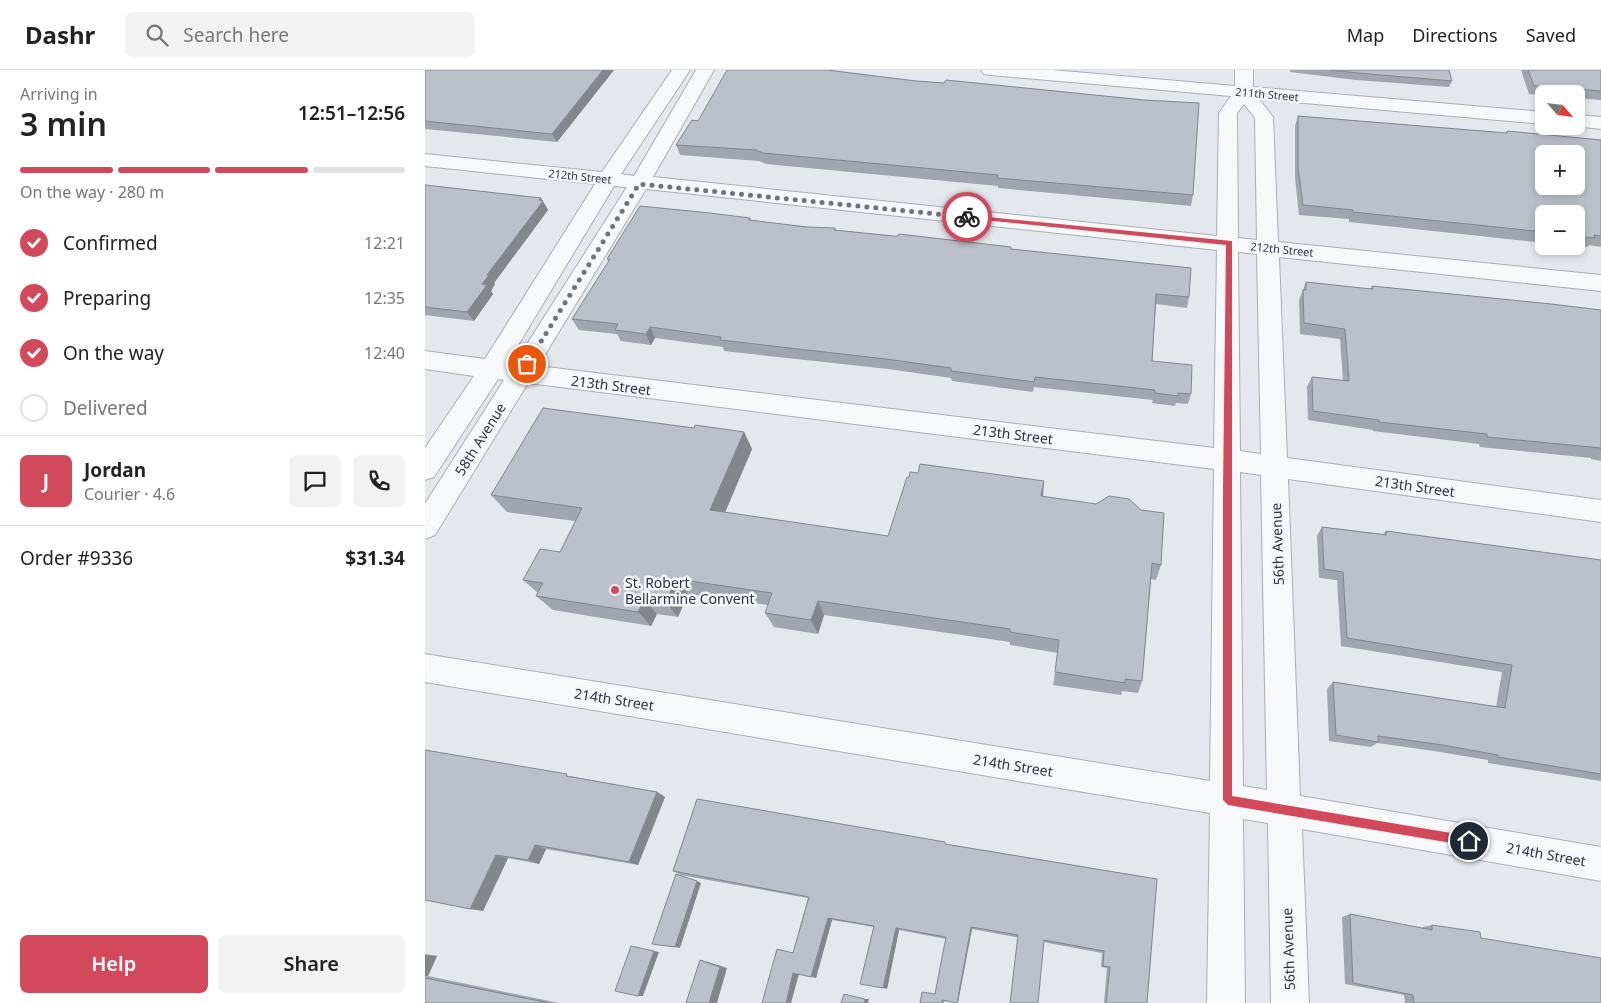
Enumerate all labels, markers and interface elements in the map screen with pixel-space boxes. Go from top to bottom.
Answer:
search box [125,12,475,57]
text: Dashr [25,18,95,51]
icon: search [143,21,171,49]
text: Search here [183,22,289,48]
text: Map [1347,23,1384,47]
text: Directions [1412,23,1498,47]
text: Saved [1526,23,1576,47]
text: Arriving in [20,83,98,105]
street label: 211th Street [1235,84,1299,104]
north arrow [1535,85,1585,135]
map controls [1535,85,1585,255]
text: 12:51–12:56 [298,100,405,126]
text: 3 min [20,102,107,145]
button: + [1535,145,1585,195]
street label: 212th Street [548,165,612,187]
text: On the way · 280 m [20,181,164,203]
courier [942,192,992,242]
icon: bike [953,203,981,231]
button: − [1535,205,1585,255]
icon: check [20,229,48,257]
text: Confirmed [63,230,158,256]
text: 12:21 [364,232,405,254]
street label: 212th Street [1250,238,1314,260]
icon: check [20,284,48,312]
text: Preparing [63,285,151,311]
text: 12:35 [364,287,405,309]
icon: check [20,339,48,367]
text: On the way [63,340,164,366]
text: 12:40 [364,342,405,364]
pin [506,343,548,385]
icon: bag [513,350,541,378]
street label: 213th Street [570,371,652,399]
text: Delivered [63,395,148,421]
street label: 58th Avenue [450,399,510,479]
street label: 213th Street [972,420,1054,448]
button: chat [289,455,341,507]
button: phone [353,455,405,507]
text: Jordan [84,457,146,483]
text: J [43,468,49,494]
street label: 213th Street [1374,471,1456,501]
text: Courier · 4.6 [84,483,175,505]
street label: 56th Avenue [1266,502,1288,586]
text: Order #9336 [20,545,133,571]
text: $31.34 [345,545,405,571]
place label: St. Robert Bellarmine Convent [625,573,754,608]
marker: St. Robert Bellarmine Convent [609,584,621,596]
street label: 214th Street [573,683,655,715]
street label: 214th Street [972,749,1054,781]
pin [1448,820,1490,862]
icon: home [1455,827,1483,855]
street label: 214th Street [1505,838,1587,870]
street label: 56th Avenue [1277,907,1299,991]
button: Help [20,935,208,993]
button: Share [218,935,405,993]

